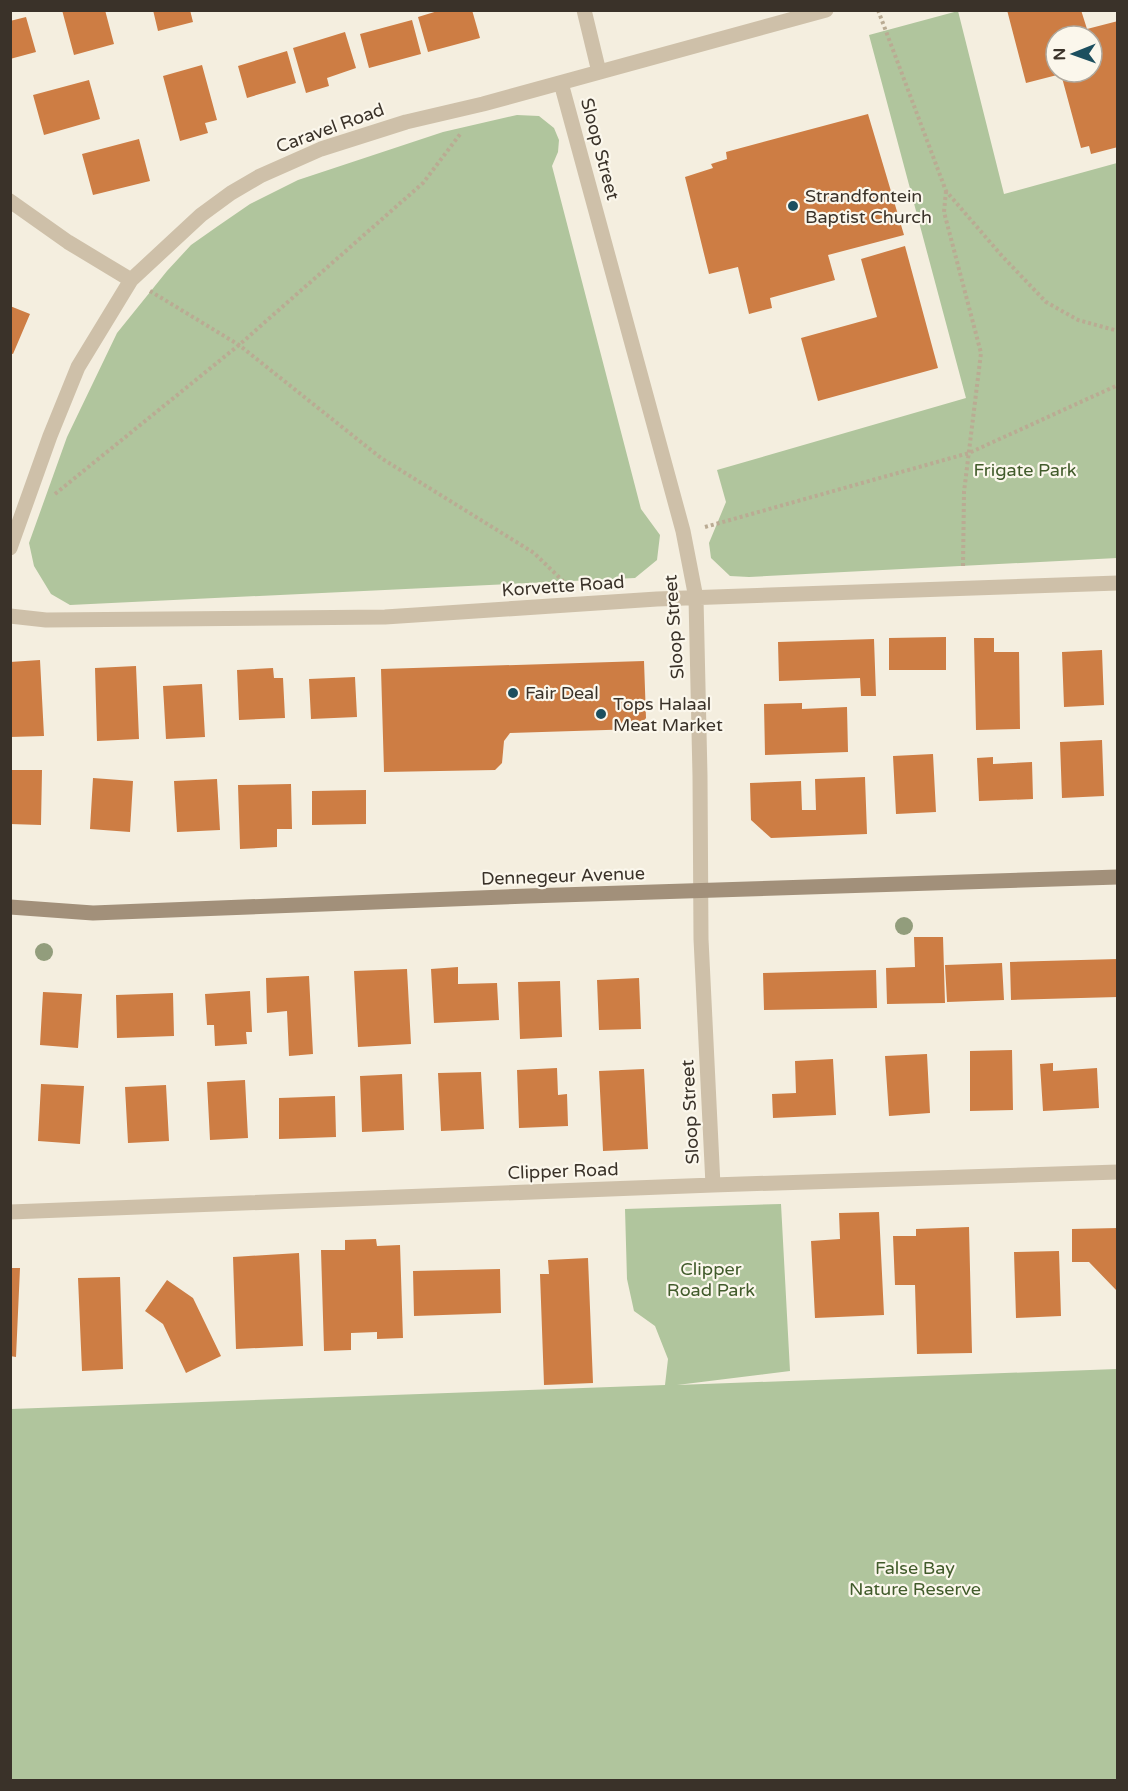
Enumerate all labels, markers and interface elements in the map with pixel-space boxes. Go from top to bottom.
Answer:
north arrow [1044,24,1104,84]
text: N [1050,48,1070,61]
street label: Sloop Street [576,96,624,203]
street label: Caravel Road [273,98,387,158]
place label: Strandfontein Baptist Church [805,185,932,228]
marker: Strandfontein Baptist Church [786,199,800,213]
park label: Frigate Park [973,459,1077,481]
street label: Korvette Road [501,571,625,601]
street label: Sloop Street [659,574,689,680]
place label: Fair Deal [525,682,599,704]
marker: Fair Deal [506,686,520,700]
place label: Tops Halaal Meat Market [613,693,723,736]
marker: Tops Halaal Meat Market [594,707,608,721]
street label: Dennegeur Avenue [481,862,645,890]
street label: Sloop Street [676,1059,704,1165]
street label: Clipper Road [507,1158,619,1184]
park label: Clipper Road Park [667,1258,755,1301]
park label: False Bay Nature Reserve [849,1557,981,1600]

